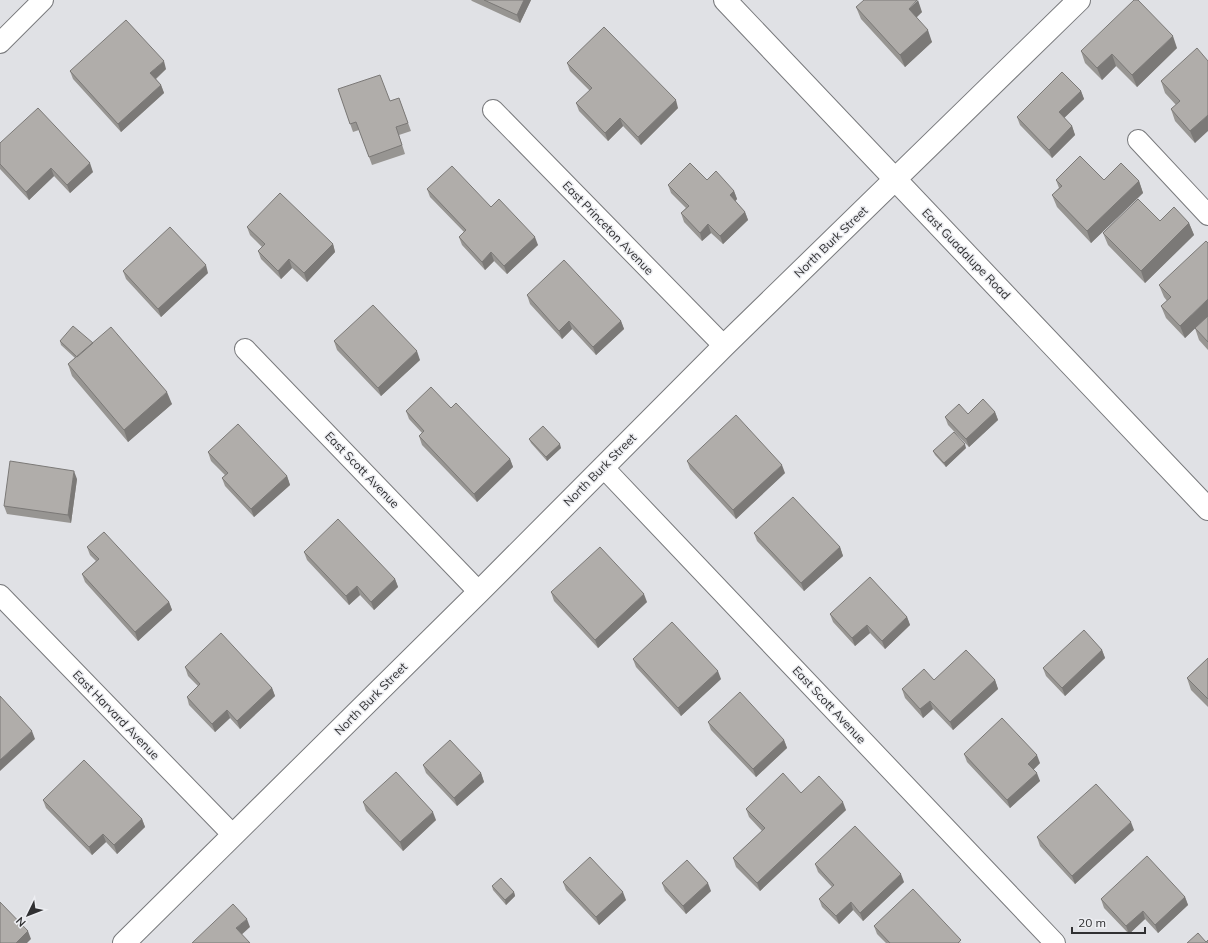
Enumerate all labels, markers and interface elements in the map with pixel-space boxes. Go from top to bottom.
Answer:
street label: East Princeton Avenue [560,178,657,278]
street label: North Burk Street [791,203,871,281]
street label: East Guadalupe Road [919,205,1014,302]
street label: East Scott Avenue [322,428,403,511]
street label: North Burk Street [560,430,639,509]
street label: North Burk Street [331,659,410,738]
street label: East Scott Avenue [790,663,869,747]
street label: East Harvard Avenue [70,667,163,762]
north arrow [8,895,48,935]
scale bar [1072,909,1145,935]
text: N [13,914,29,930]
text: 20 m [1078,915,1106,930]

